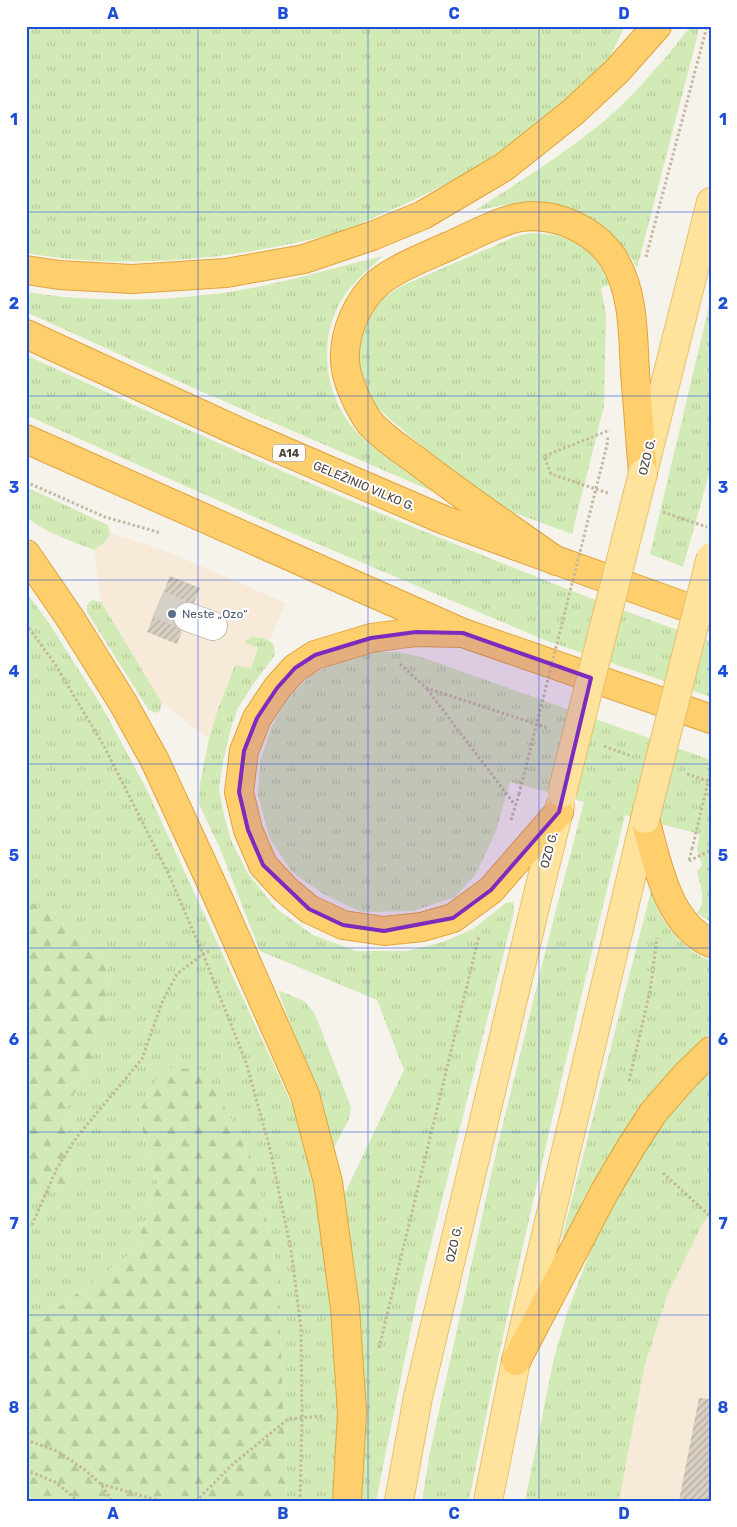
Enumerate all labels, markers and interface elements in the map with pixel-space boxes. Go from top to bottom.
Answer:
text: A [107,4,119,23]
text: B [277,4,289,23]
text: C [448,4,460,23]
text: D [618,4,630,23]
text: 1 [10,110,18,129]
text: 1 [719,110,727,129]
text: 2 [9,294,19,313]
text: 2 [718,294,728,313]
street label: OZO G. [636,437,658,477]
road number: A14 [273,444,305,462]
street label: GELEŽINIO VILKO G. [311,458,417,514]
text: 3 [9,478,19,497]
text: 3 [718,478,728,497]
place label: Neste „Ozo“ [182,607,248,621]
marker: Neste „Ozo“ [166,608,178,620]
text: 4 [9,662,20,681]
text: 4 [718,662,729,681]
street label: OZO G. [537,830,561,870]
text: 5 [9,846,19,865]
text: 5 [718,846,728,865]
text: 6 [9,1030,19,1049]
text: 6 [718,1030,728,1049]
text: 7 [9,1214,19,1233]
text: 7 [718,1214,728,1233]
street label: OZO G. [443,1224,465,1264]
text: 8 [9,1398,20,1417]
text: 8 [718,1398,729,1417]
text: A [107,1504,119,1523]
text: B [277,1504,289,1523]
text: C [448,1504,460,1523]
text: D [618,1504,630,1523]

